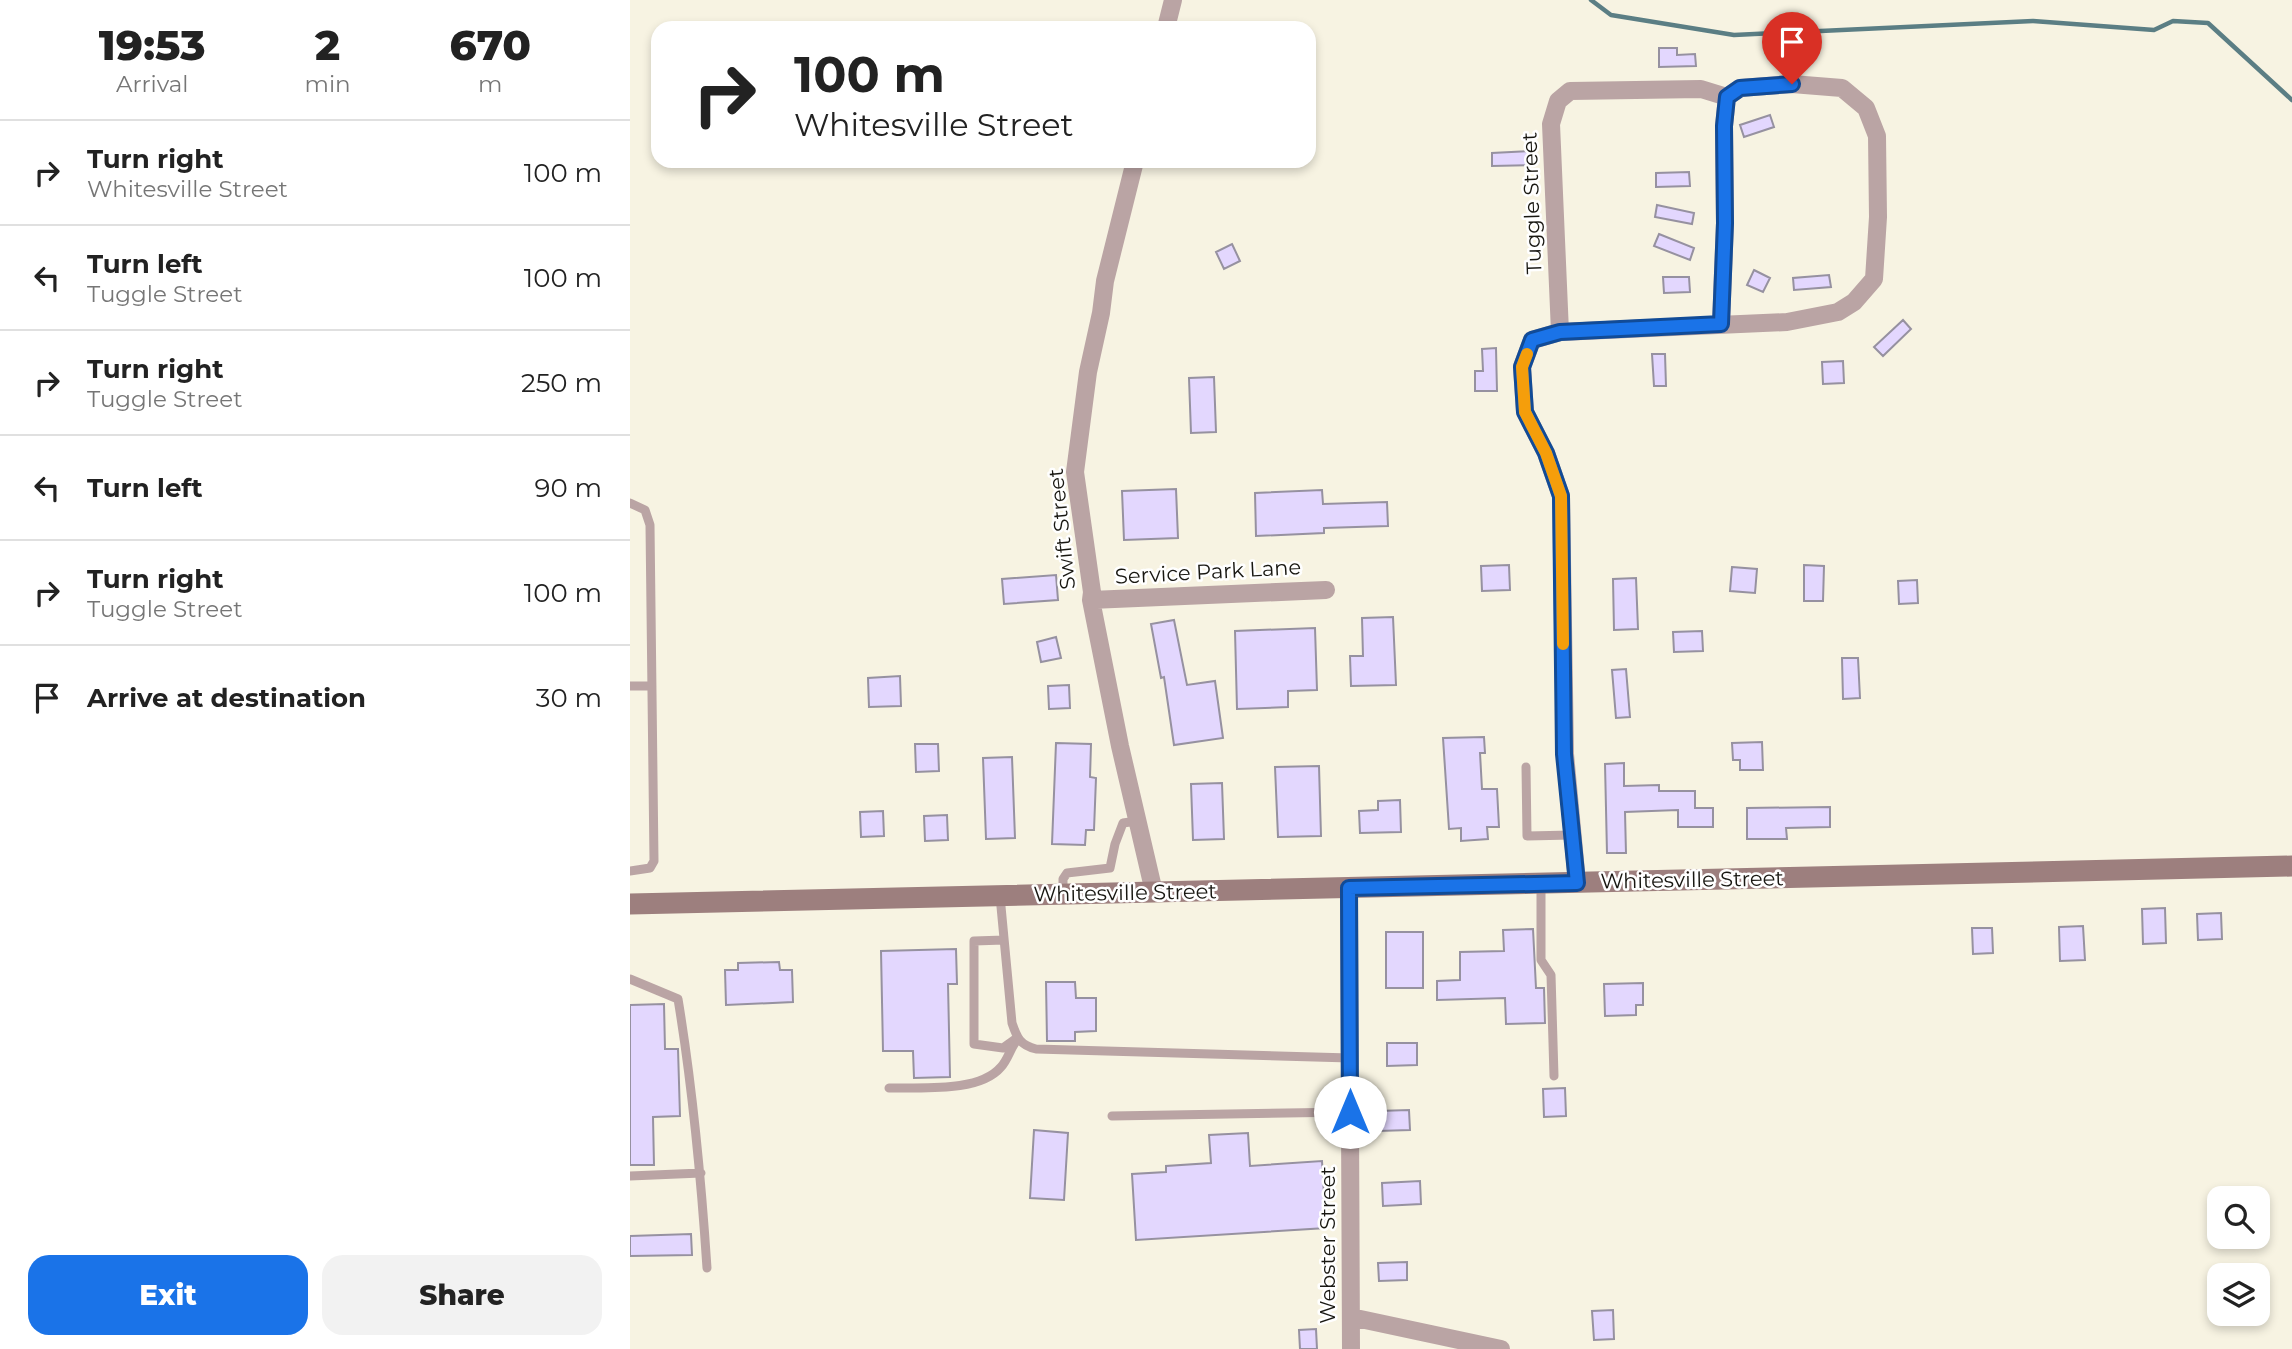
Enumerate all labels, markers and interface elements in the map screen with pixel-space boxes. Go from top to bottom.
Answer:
pin [1762,12.0,1822,84]
text: 19:53 [99,19,206,71]
text: 2 [315,19,340,71]
text: 670 [449,19,531,71]
icon: arrive [1773,23,1811,61]
text: 100 m [794,45,945,104]
icon: right [679,49,770,140]
text: Arrival [116,70,189,98]
text: min [304,70,351,98]
text: m [478,70,503,98]
text: Whitesville Street [794,105,1074,144]
street label: Tuggle Street [1517,132,1546,274]
text: Turn right [87,143,223,175]
icon: right [28,154,66,192]
text: 100 m [524,157,602,189]
text: Whitesville Street [87,175,288,203]
text: Turn left [87,248,203,280]
icon: left [28,259,66,297]
text: 100 m [524,262,602,294]
text: Tuggle Street [87,280,243,308]
text: Turn right [87,353,223,385]
icon: right [28,364,66,402]
text: 250 m [521,367,602,399]
text: Tuggle Street [87,385,243,413]
street label: Swift Street [1043,467,1080,591]
icon: left [28,469,66,507]
text: Turn left [87,472,203,504]
text: 90 m [535,472,602,504]
street label: Service Park Lane [1114,554,1302,589]
text: Turn right [87,563,223,595]
icon: right [28,574,66,612]
text: 100 m [524,577,602,609]
text: Tuggle Street [87,595,243,623]
icon: arrive [28,679,66,717]
text: Arrive at destination [87,682,366,714]
text: 30 m [536,682,602,714]
street label: Whitesville Street [1600,865,1784,894]
street label: Whitesville Street [1033,878,1217,907]
position arrow [1313,1075,1387,1149]
street label: Webster Street [1315,1166,1340,1324]
map controls [2207,1186,2270,1326]
button: search [2207,1186,2270,1249]
button: Exit [28,1255,308,1335]
button: Share [322,1255,602,1335]
button: layers [2207,1263,2270,1326]

